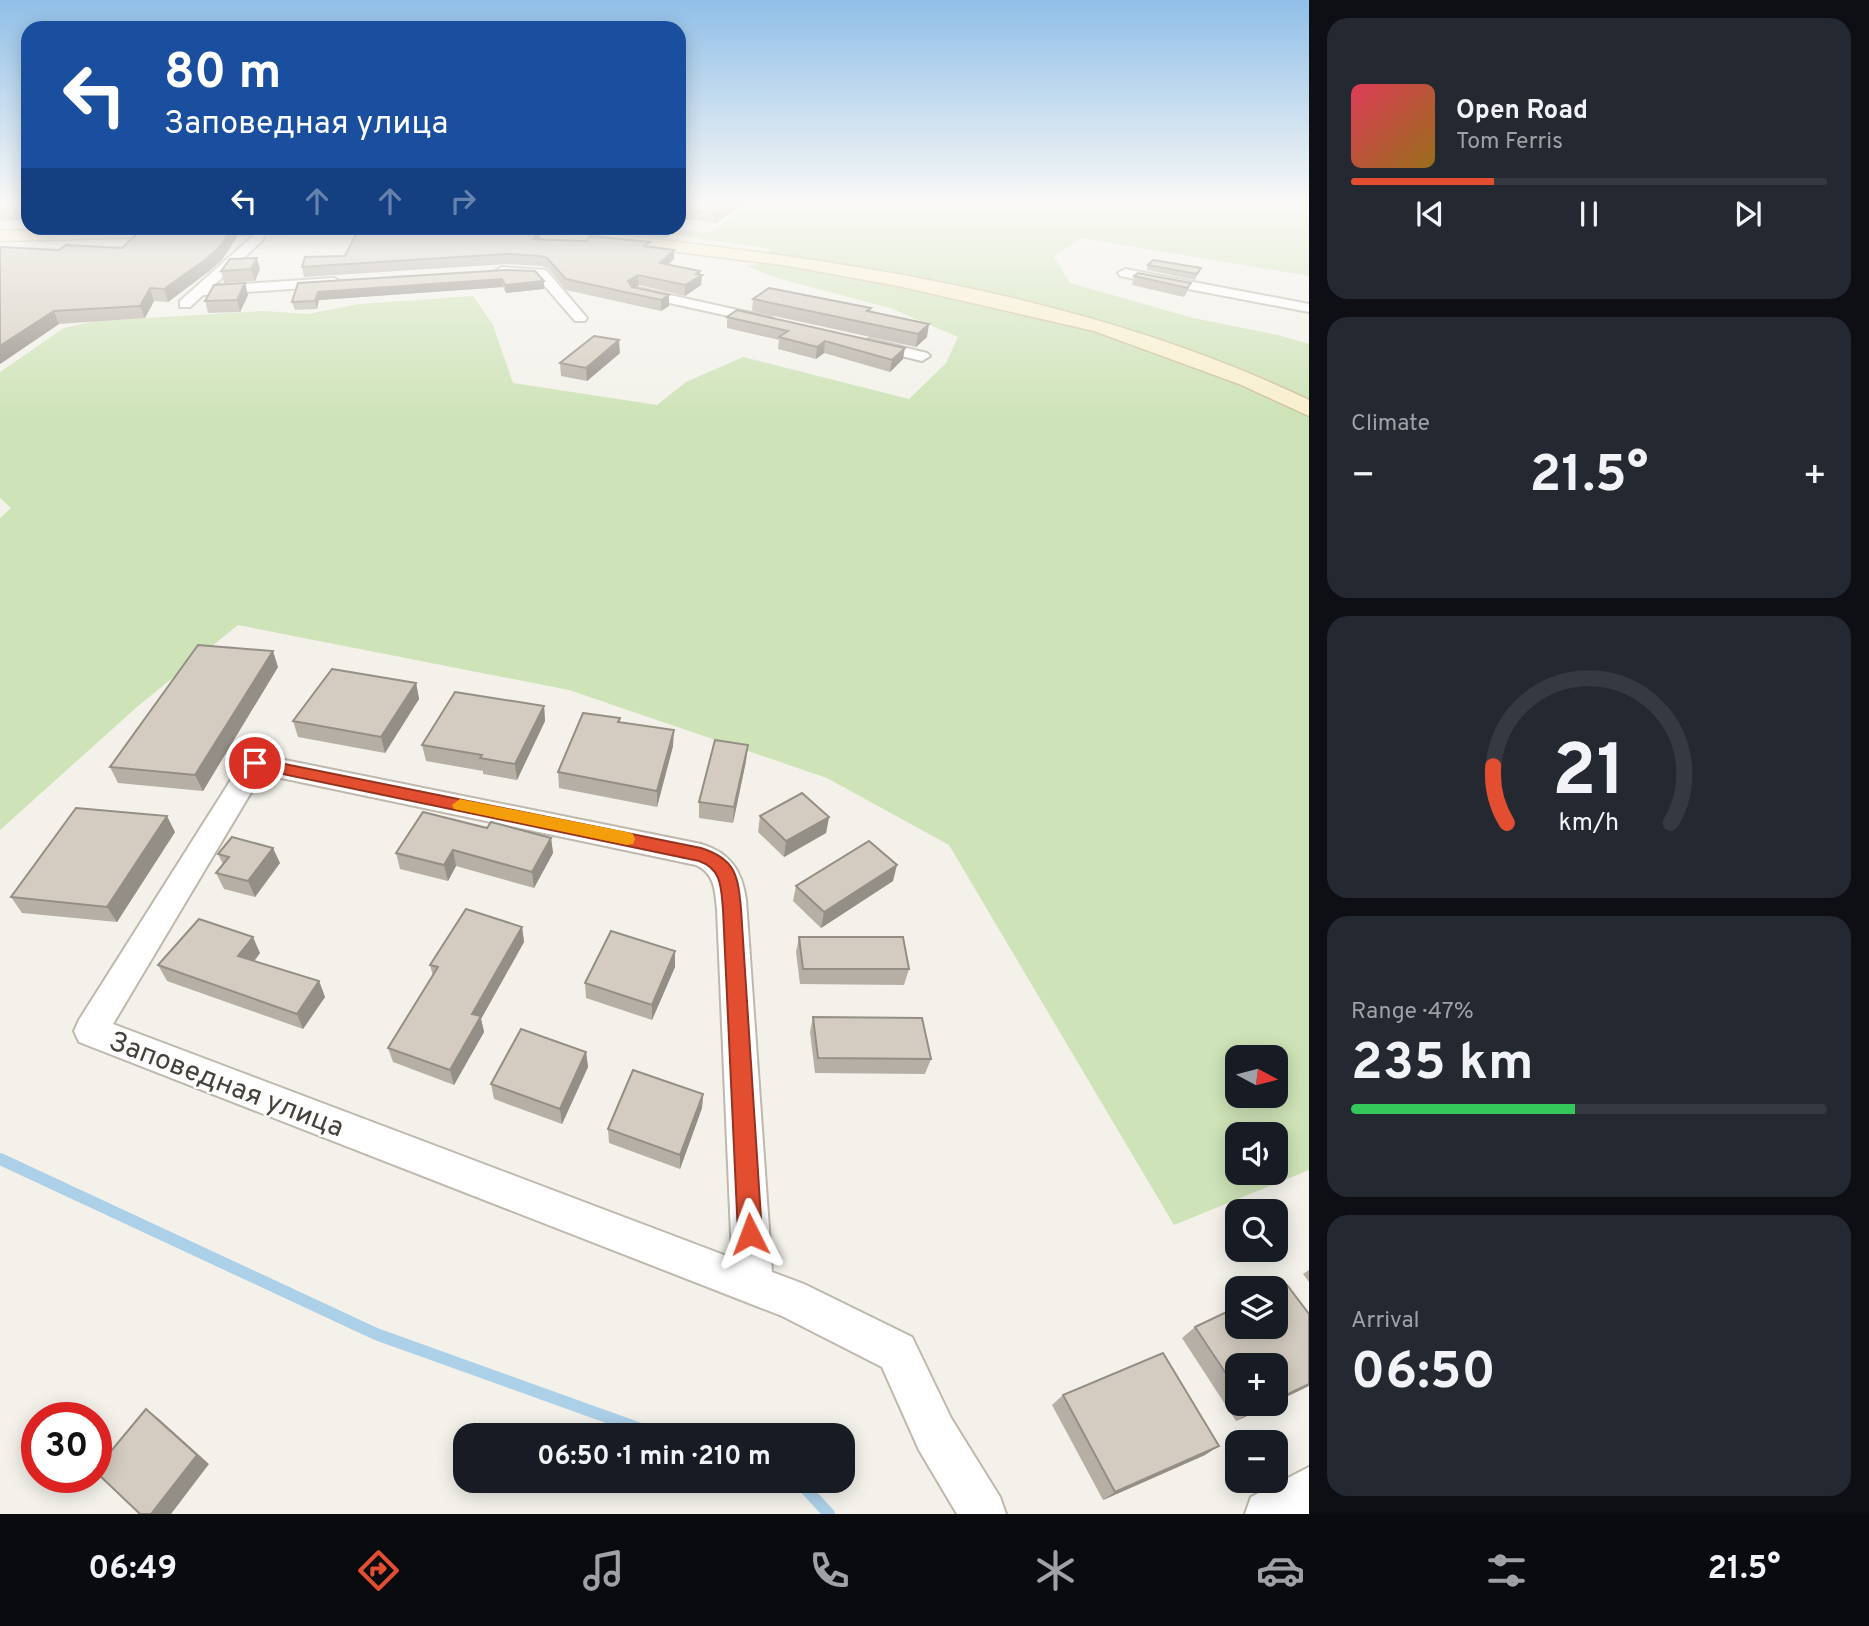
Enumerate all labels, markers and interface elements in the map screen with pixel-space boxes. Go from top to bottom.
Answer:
text: 80 m [164,44,281,106]
icon: left [49,49,140,140]
text: Open Road [1456,95,1588,128]
text: Заповедная улица [164,105,448,145]
text: Tom Ferris [1456,128,1563,157]
icon: left [225,182,263,220]
icon: ahead [298,182,336,220]
icon: ahead [371,182,409,220]
icon: right [444,182,482,220]
icon: previous [1411,195,1449,233]
icon: pause [1570,195,1608,233]
icon: next [1729,195,1767,233]
text: Climate [1351,410,1430,439]
text: 21.5° [1530,444,1648,510]
text: − [1351,453,1376,502]
text: + [1802,453,1827,502]
text: 21 [1552,729,1626,821]
pin [225,733,285,793]
icon: arrive [236,744,274,782]
text: km/h [1559,808,1619,840]
text: Range · 47% [1351,998,1474,1027]
street label: Заповедная улица [103,1024,349,1147]
text: 235 km [1351,1032,1533,1098]
north arrow [1225,1045,1288,1108]
map controls [1225,1045,1288,1493]
button: sound [1225,1122,1288,1185]
position arrow [713,1197,787,1271]
button: search [1225,1199,1288,1262]
button: layers [1225,1276,1288,1339]
text: Arrival [1351,1307,1420,1336]
text: 06:50 [1351,1341,1496,1407]
button: + [1225,1353,1288,1416]
speed limit sign: 30 [21,1402,112,1493]
button: − [1225,1430,1288,1493]
text: 06:50 · 1 min · 210 m [537,1441,771,1474]
icon: directions [354,1546,403,1595]
icon: music [579,1546,628,1595]
icon: phone [805,1546,854,1595]
icon: climate [1031,1546,1080,1595]
icon: car [1256,1546,1305,1595]
icon: filters [1482,1546,1531,1595]
text: 06:49 [88,1550,177,1590]
text: 21.5° [1707,1550,1781,1590]

